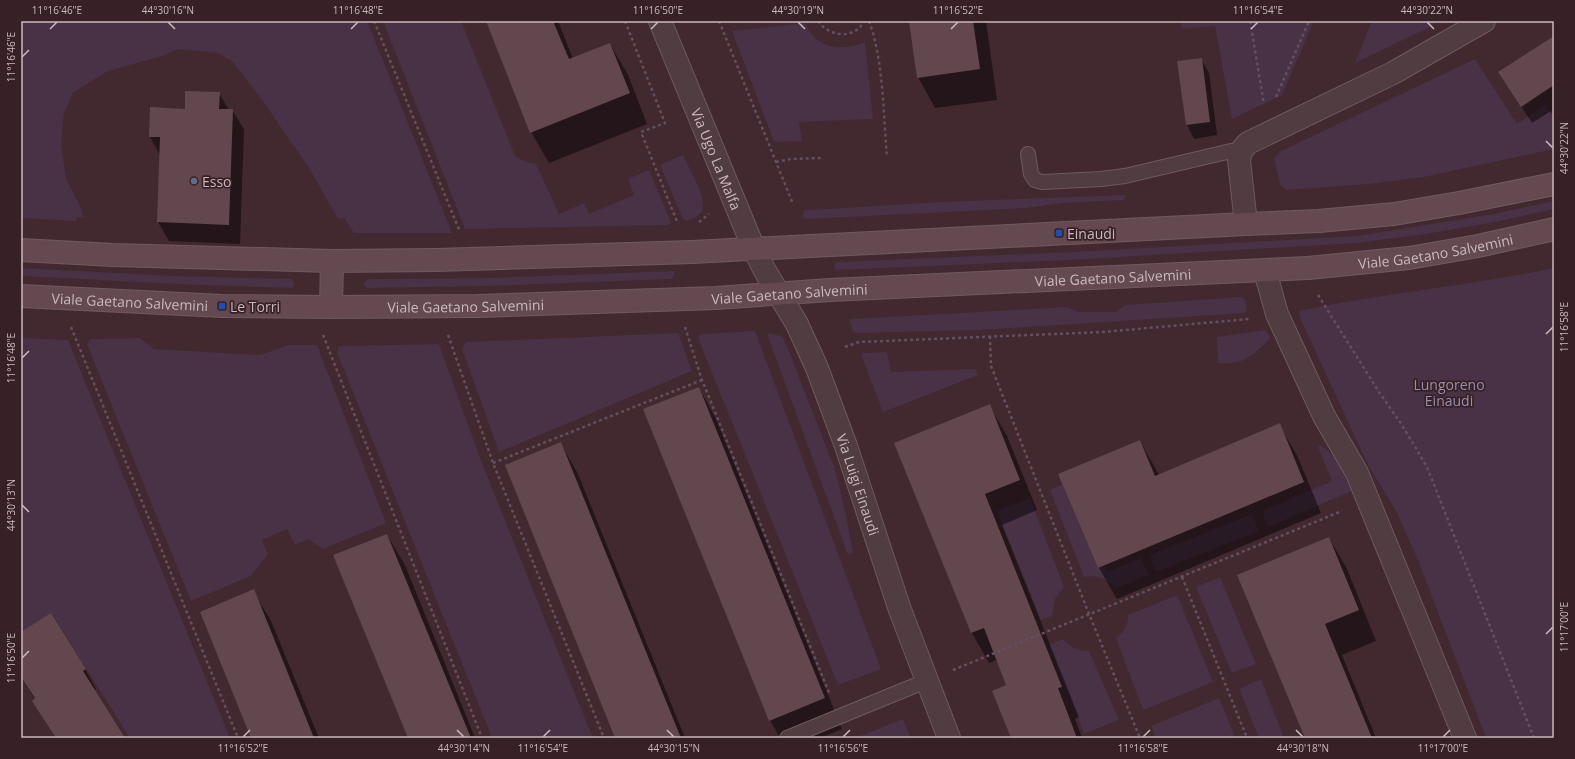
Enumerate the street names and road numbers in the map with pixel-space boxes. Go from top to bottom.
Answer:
street label: Via Ugo La Malfa [687,105,746,212]
street label: Viale Gaetano Salvemini [1357,229,1515,272]
street label: Viale Gaetano Salvemini [1034,264,1192,290]
street label: Viale Gaetano Salvemini [711,279,868,308]
street label: Viale Gaetano Salvemini [51,288,209,315]
street label: Viale Gaetano Salvemini [387,294,544,316]
street label: Via Luigi Einaudi [833,431,884,538]

